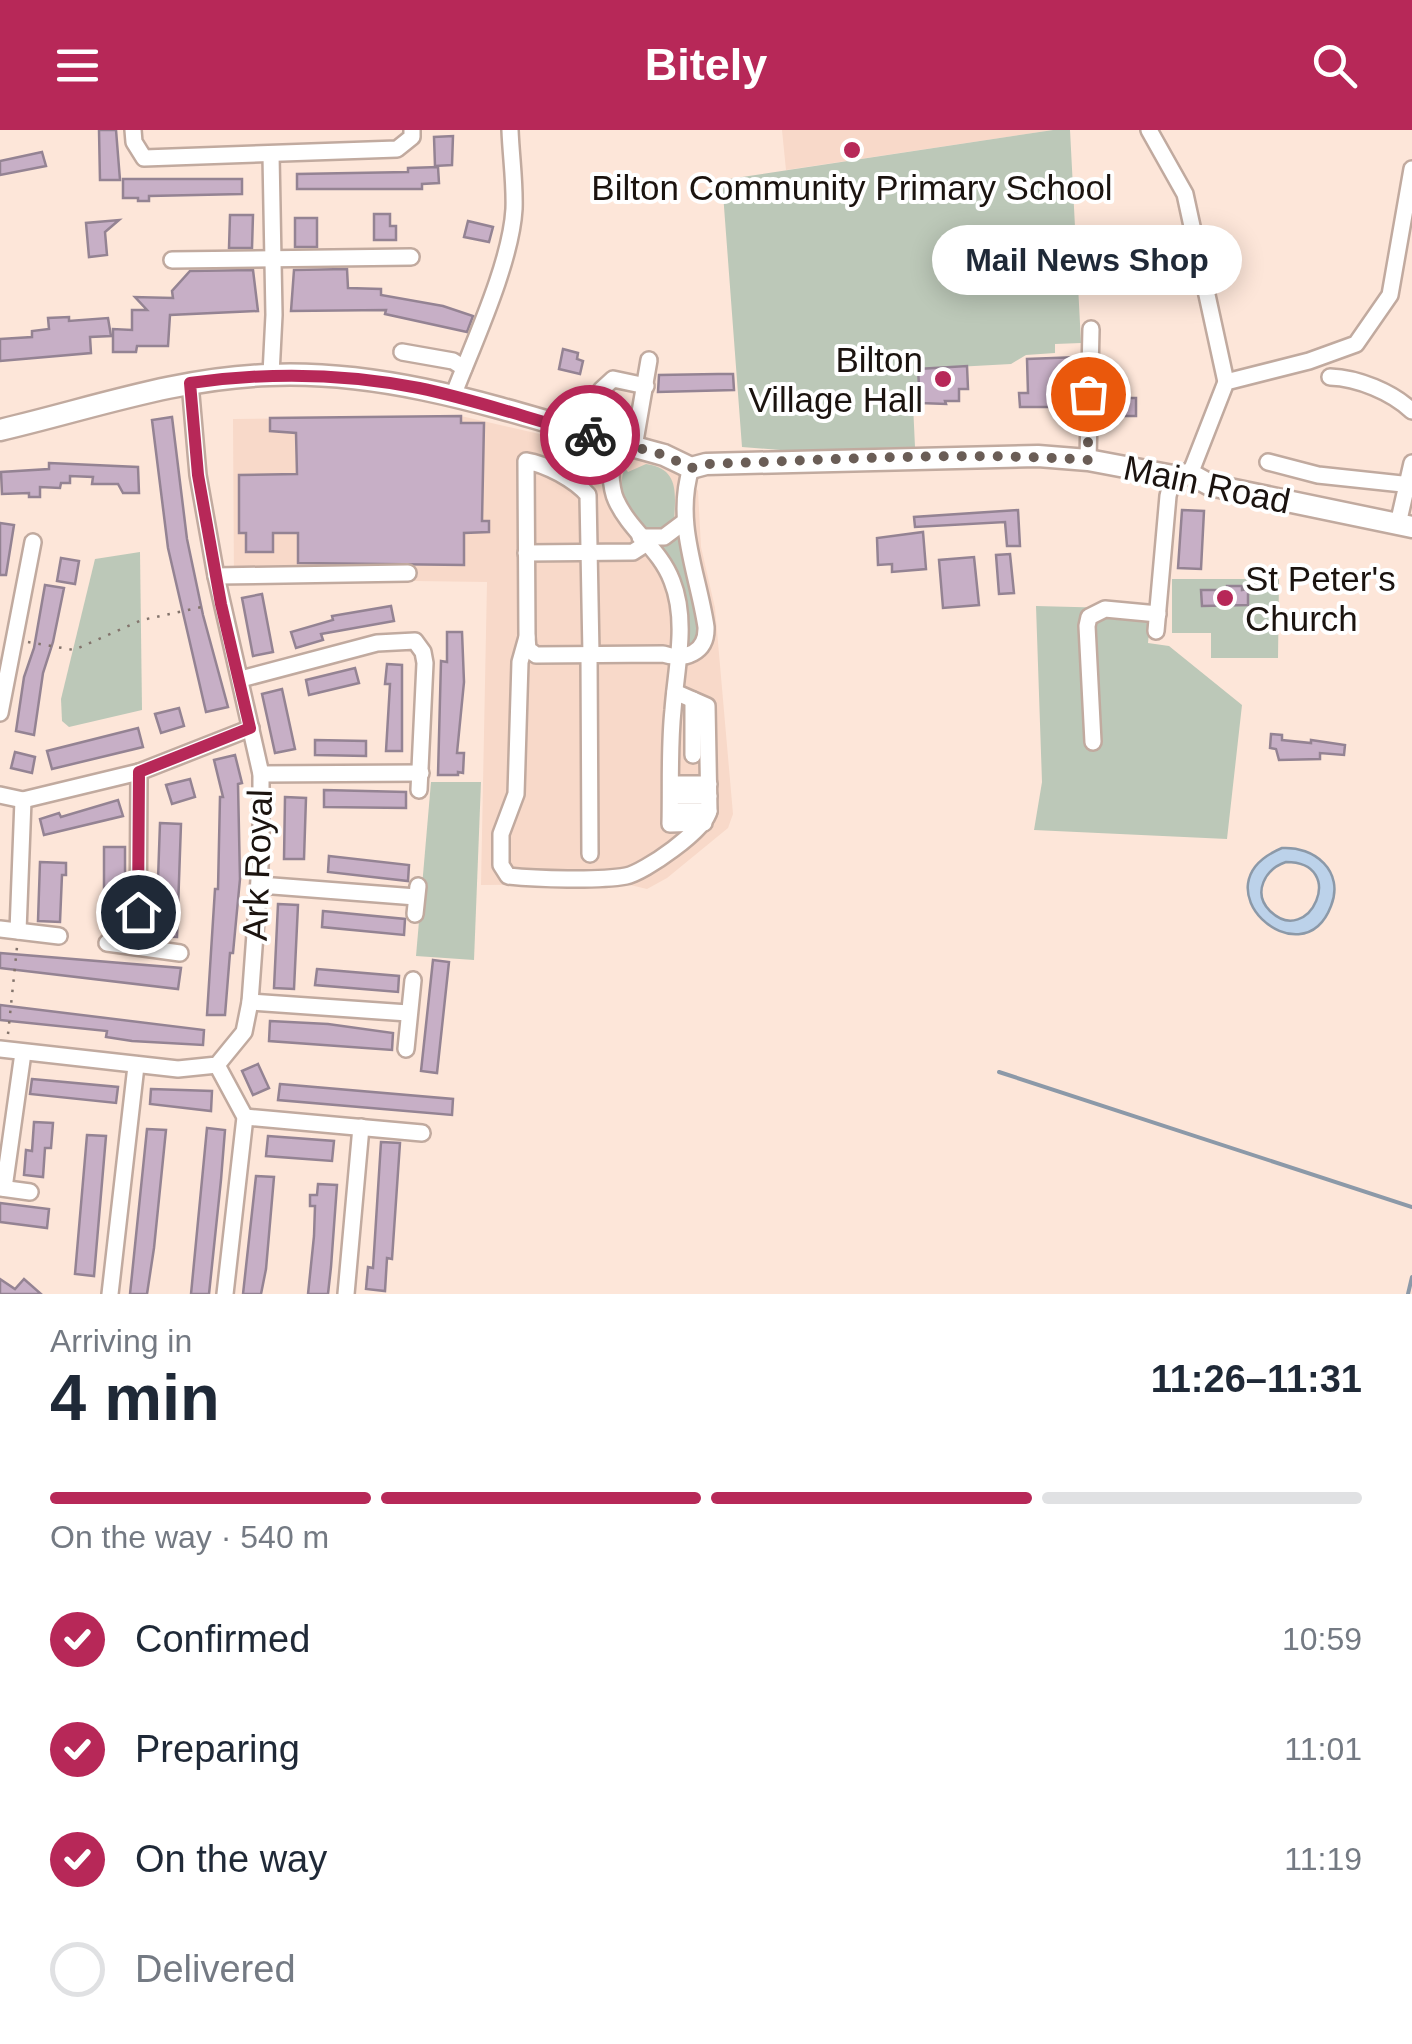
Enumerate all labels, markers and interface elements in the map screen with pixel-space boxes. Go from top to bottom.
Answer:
icon: menu [50,38,105,93]
icon: search [1307,38,1362,93]
text: Bitely [645,39,767,90]
marker: Bilton Community Primary School [841,139,863,161]
place label: Bilton Community Primary School [591,168,1113,207]
callout: Mail News Shop [933,224,1243,294]
text: Mail News Shop [965,242,1209,278]
place label: Bilton Village Hall [749,340,923,419]
pin [1046,352,1131,437]
icon: bag [1061,367,1116,422]
marker: Bilton Village Hall [932,368,954,390]
courier [540,385,640,485]
icon: bike [563,408,618,463]
street label: Main Road [1120,447,1294,521]
place label: St Peter's Church [1245,559,1396,638]
marker: St Peter's Church [1214,587,1236,609]
street label: Ark Royal [235,789,279,941]
pin [96,870,181,955]
icon: home [111,885,166,940]
text: Arriving in [50,1323,192,1359]
text: 11:26–11:31 [1151,1358,1362,1400]
text: 4 min [50,1361,220,1434]
text: On the way · 540 m [50,1519,329,1555]
icon: check [50,1612,105,1667]
text: Confirmed [135,1618,310,1660]
text: 10:59 [1282,1621,1362,1657]
icon: check [50,1722,105,1777]
text: Preparing [135,1728,300,1770]
text: 11:01 [1284,1731,1362,1767]
icon: check [50,1832,105,1887]
text: On the way [135,1838,327,1880]
text: 11:19 [1284,1841,1362,1877]
text: Delivered [135,1948,296,1990]

